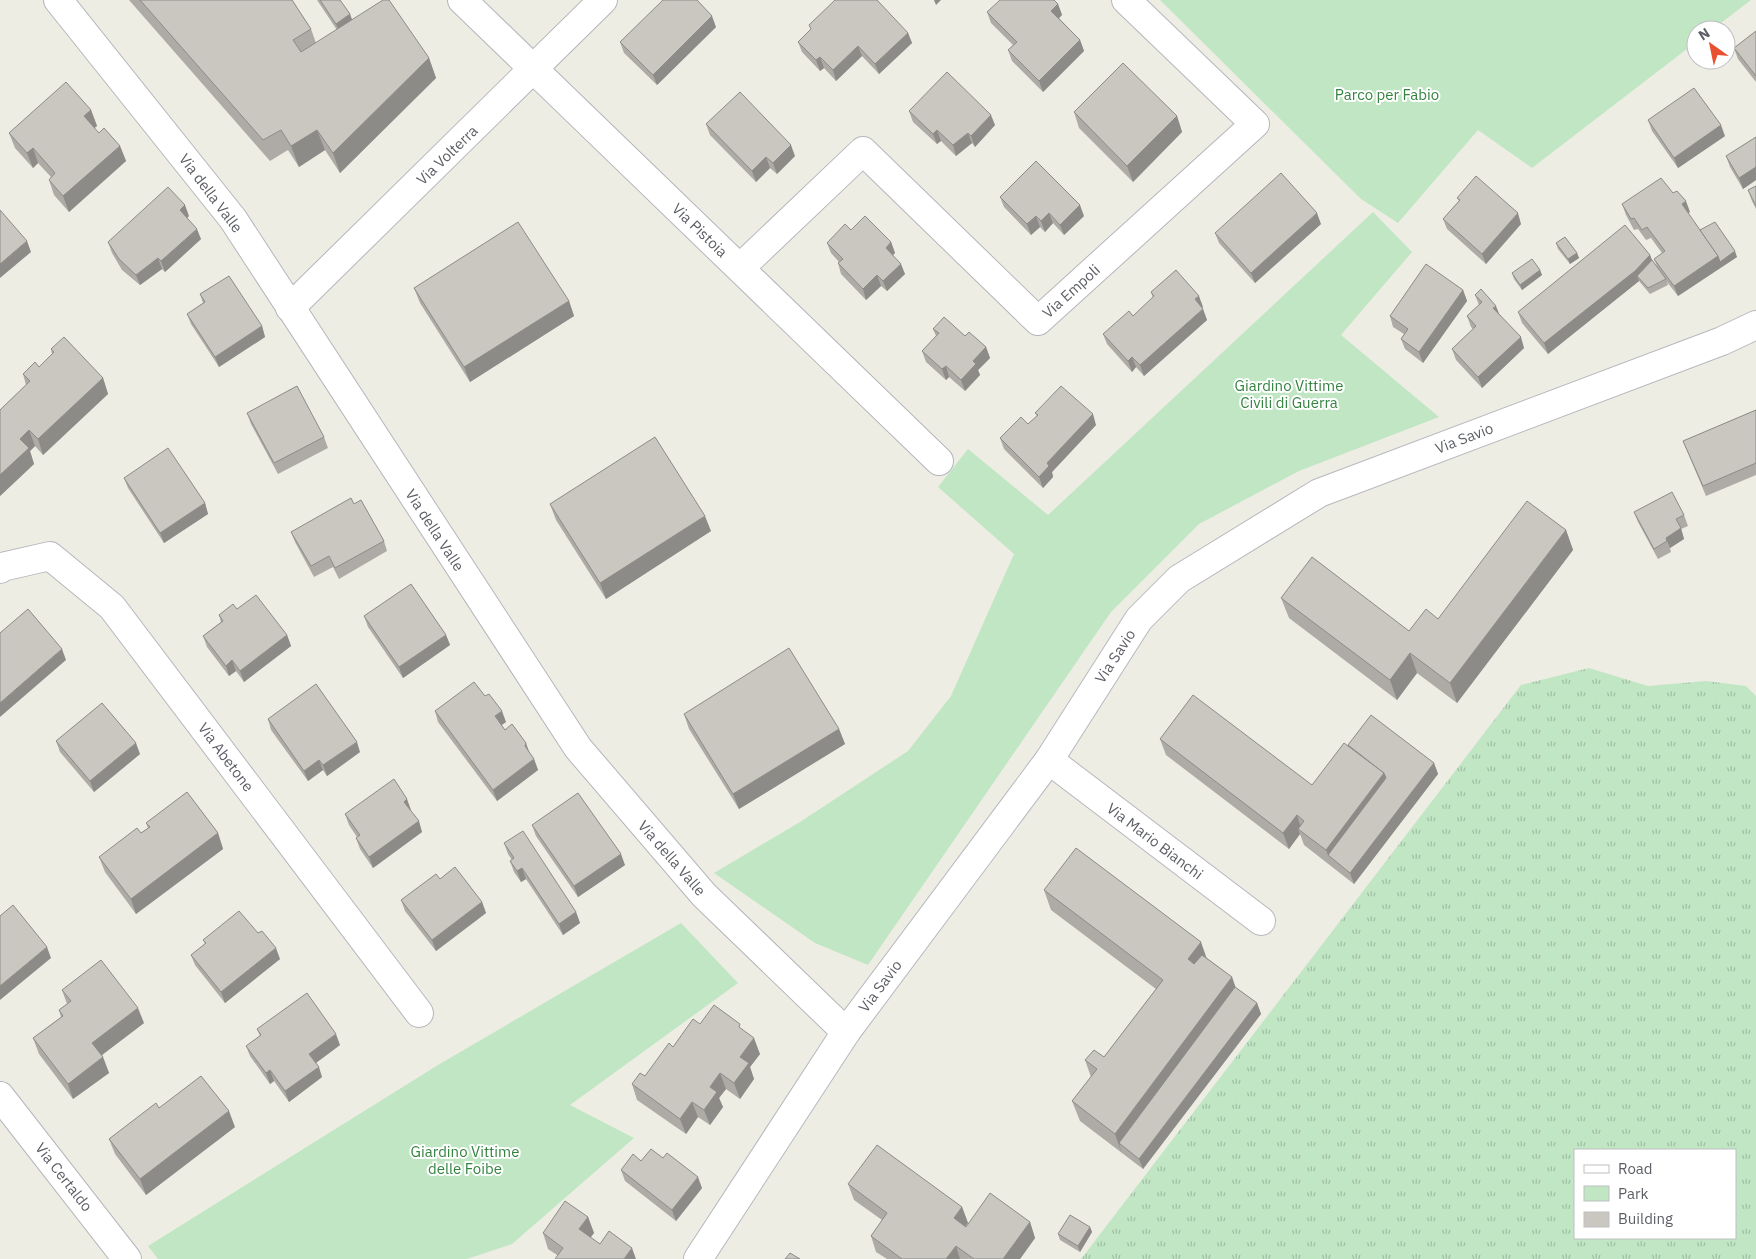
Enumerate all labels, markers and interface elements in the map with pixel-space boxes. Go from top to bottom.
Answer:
north arrow [1686,20,1736,70]
text: N [1695,24,1713,44]
park label: Parco per Fabio [1335,85,1439,104]
street label: Via Volterra [412,121,482,189]
street label: Via della Valle [175,150,247,236]
street label: Via Pistoia [668,199,732,261]
street label: Via Empoli [1038,260,1104,322]
park label: Giardino Vittime Civili di Guerra [1235,376,1343,412]
street label: Via Savio [1432,418,1496,458]
street label: Via della Valle [401,485,469,575]
street label: Via Savio [1091,625,1139,687]
street label: Via Abetone [194,719,258,795]
street label: Via Mario Bianchi [1103,799,1207,883]
street label: Via della Valle [634,816,710,900]
street label: Via Savio [854,956,906,1016]
street label: Via Certaldo [31,1139,97,1215]
park label: Giardino Vittime delle Foibe [411,1142,519,1178]
legend [1574,1149,1736,1239]
text: Road [1618,1159,1653,1178]
text: Park [1618,1184,1648,1203]
text: Building [1618,1209,1673,1228]

